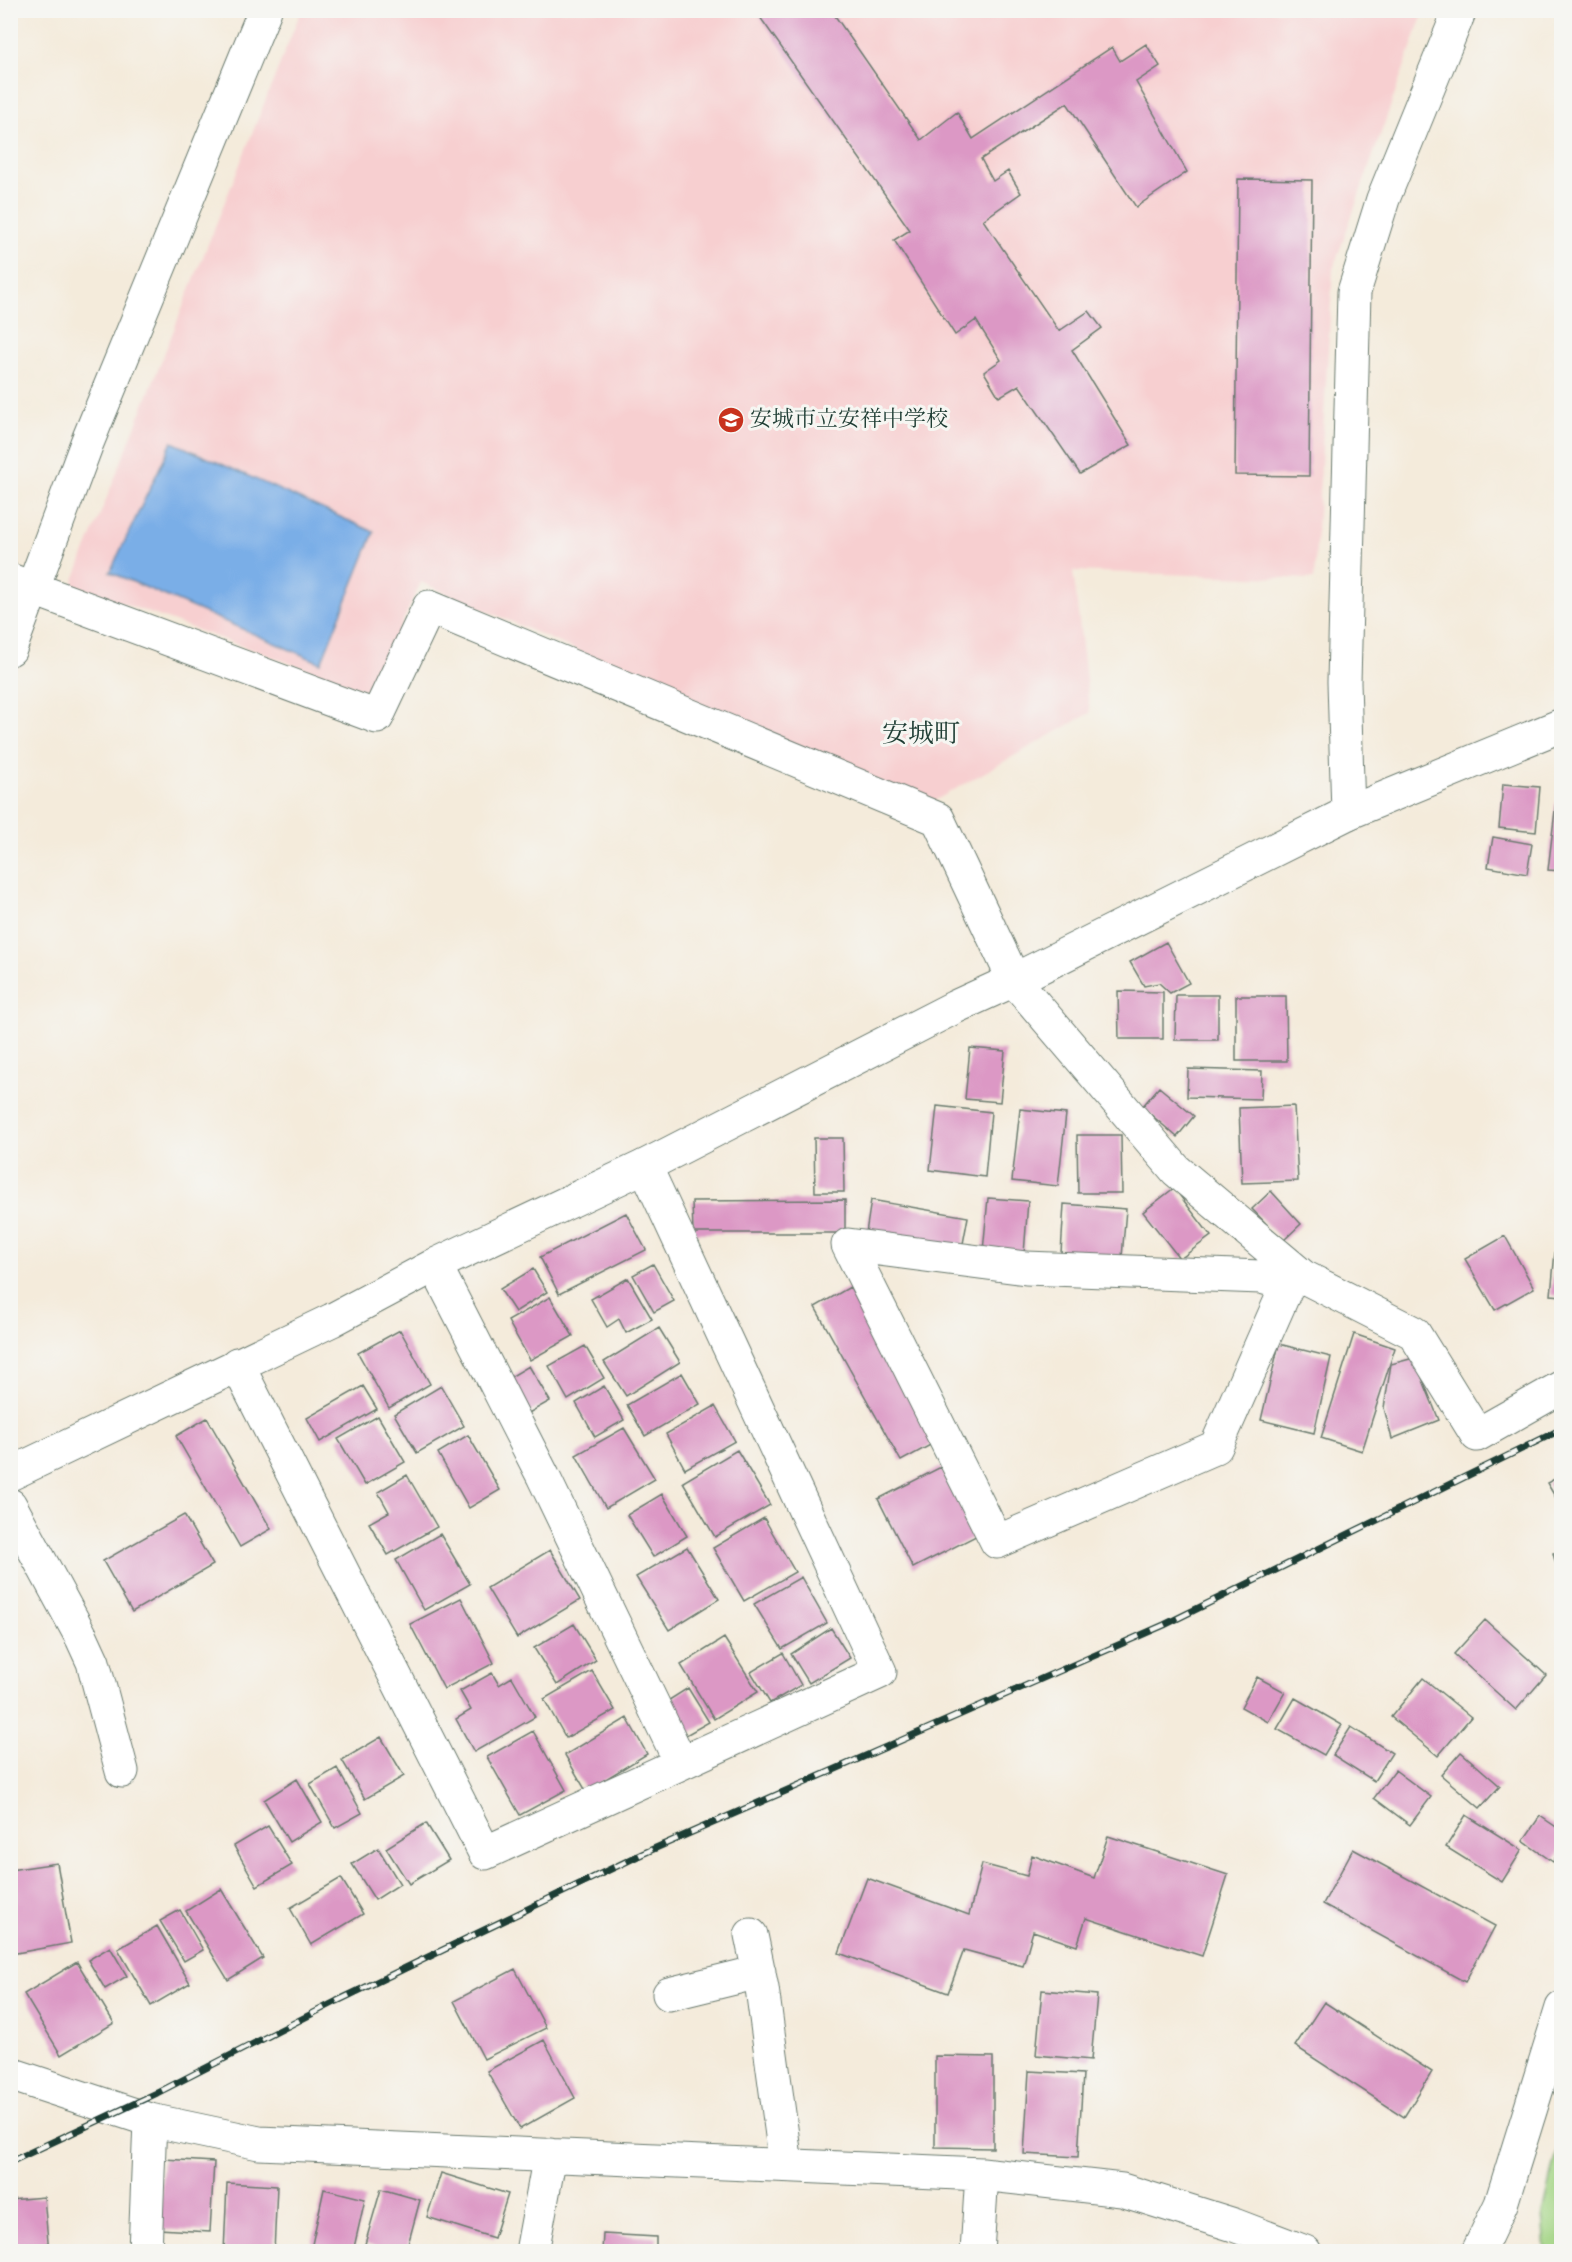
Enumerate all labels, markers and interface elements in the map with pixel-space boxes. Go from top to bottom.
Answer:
school or university icon: 安城市立安祥中学校 [716,405,746,435]
place label: 安城市立安祥中学校 [750,405,948,436]
district label: 安城町 [882,717,960,753]

